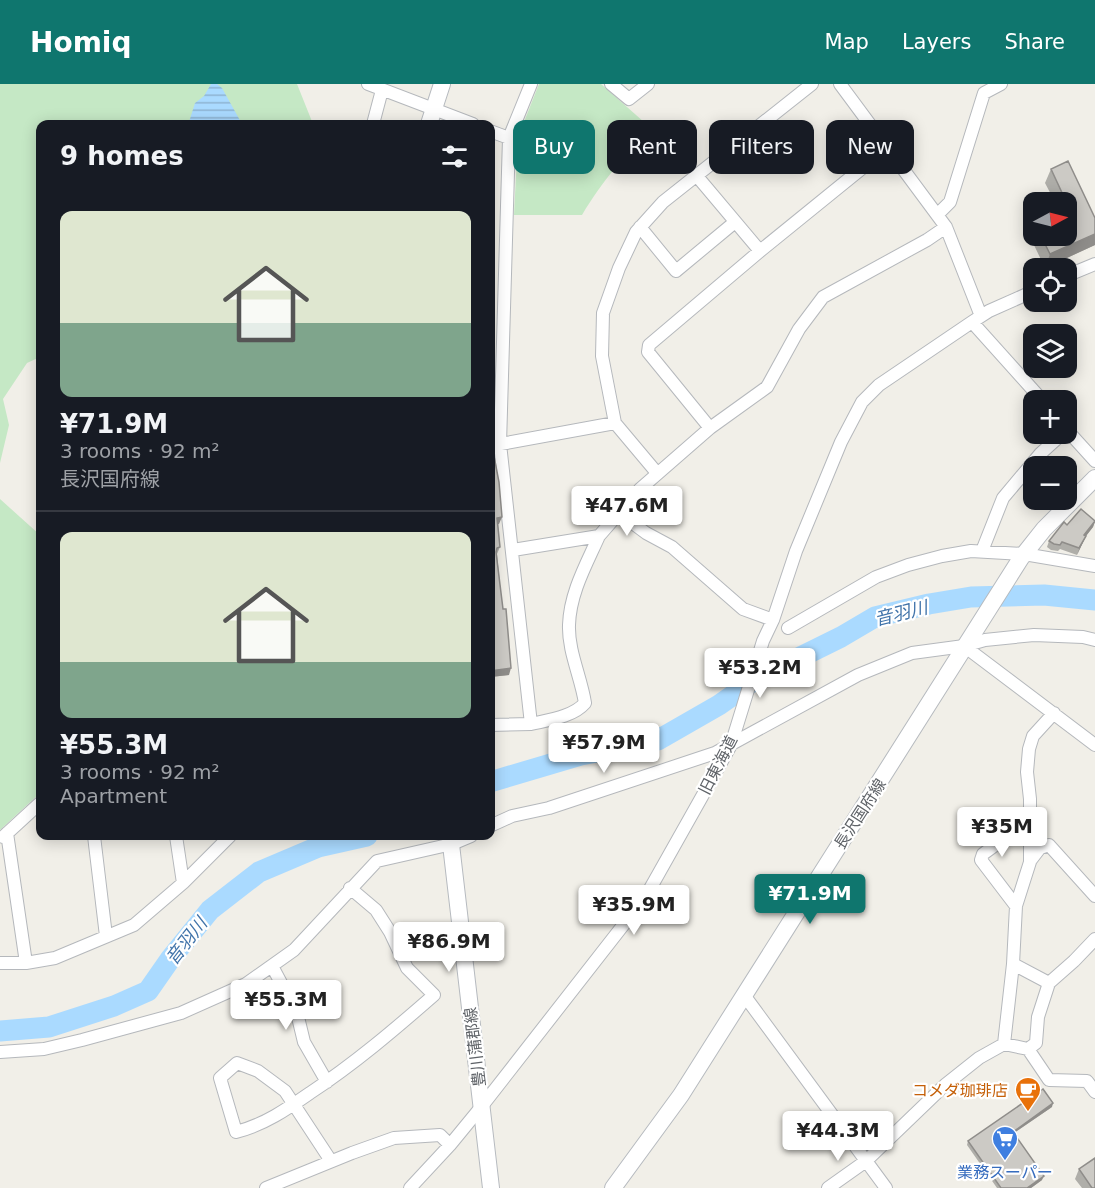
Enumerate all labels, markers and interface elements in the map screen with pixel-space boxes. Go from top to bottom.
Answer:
text: Homiq [30,26,132,59]
text: Map [825,30,869,54]
text: Layers [902,30,971,54]
text: Share [1004,30,1065,54]
chip: Buy [513,120,595,174]
chip: Rent [607,120,697,174]
chip: Filters [709,120,814,174]
chip: New [826,120,914,174]
icon: filters [438,140,471,173]
text: 9 homes [60,141,184,171]
north arrow [1023,192,1077,246]
map controls [1023,192,1077,510]
icon: home [212,250,320,358]
button: locate [1023,258,1077,312]
button: layers [1023,324,1077,378]
button: + [1023,390,1077,444]
text: ¥71.9M [60,409,168,439]
text: 3 rooms · 92 m² [60,439,220,463]
button: − [1023,456,1077,510]
text: 長沢国府線 [60,467,160,491]
pin: ¥47.6M [578,486,676,537]
text: ¥47.6M [585,493,669,517]
icon: home [212,571,320,679]
water label: 音羽川 [872,596,932,630]
pin: ¥53.2M [711,648,809,699]
text: ¥53.2M [718,655,802,679]
pin: ¥57.9M [555,723,653,774]
text: ¥55.3M [60,730,168,760]
text: ¥57.9M [562,730,646,754]
street label: 旧東海道 [695,732,741,798]
text: 3 rooms · 92 m² [60,760,220,784]
street label: 長沢国府線 [830,775,890,853]
text: Apartment [60,784,167,808]
pin: ¥35M [966,807,1038,858]
text: ¥35M [971,814,1033,838]
pin: ¥71.9M [761,874,859,925]
text: ¥71.9M [768,881,852,905]
pin: ¥35.9M [585,885,683,936]
text: ¥35.9M [592,892,676,916]
water label: 音羽川 [161,912,212,969]
pin: ¥86.9M [400,922,498,973]
text: ¥86.9M [407,929,491,953]
pin: ¥55.3M [237,980,335,1031]
text: ¥55.3M [244,987,328,1011]
street label: 豊川蒲郡線 [461,1006,489,1088]
cafe icon: コメダ珈琲店 [1013,1075,1043,1113]
place label: コメダ珈琲店 [912,1081,1008,1100]
pin: ¥44.3M [789,1111,887,1162]
text: ¥44.3M [796,1118,880,1142]
supermarket icon: 業務スーパー [990,1124,1020,1162]
place label: 業務スーパー [957,1163,1053,1182]

